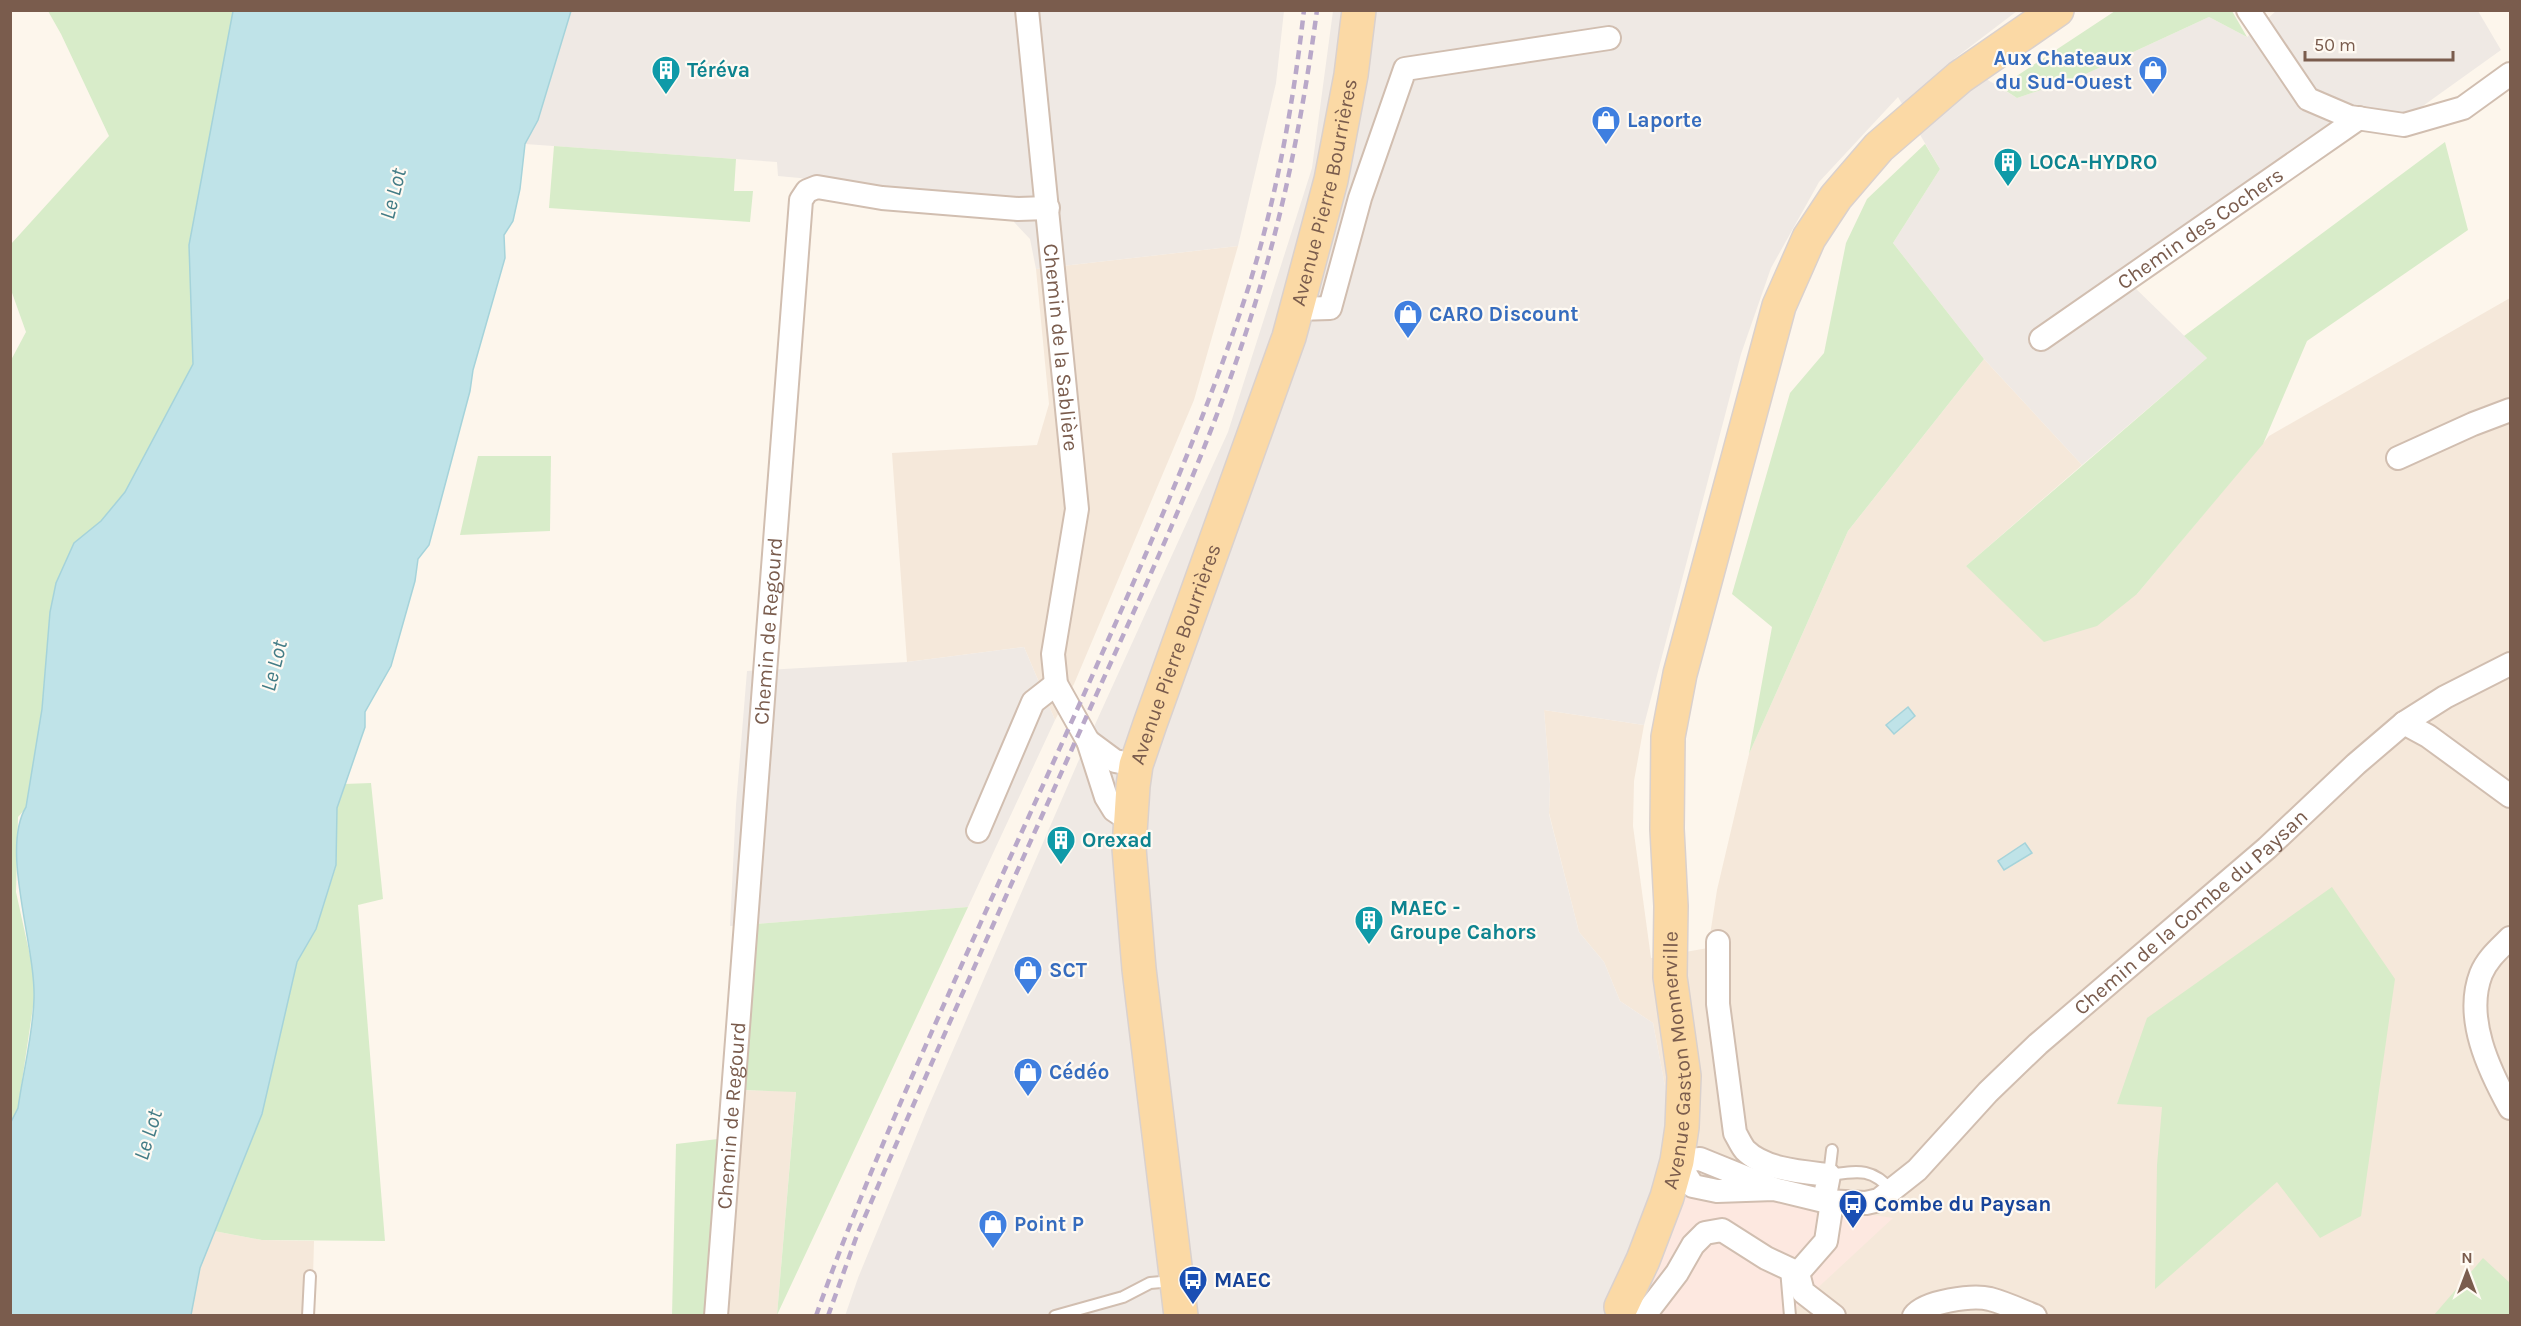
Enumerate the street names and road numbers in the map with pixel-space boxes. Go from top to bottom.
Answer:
street label: Avenue Pierre Bourrières [1286,77,1362,308]
street label: Chemin des Cochers [2113,162,2288,294]
street label: Chemin de la Sablière [1038,242,1083,452]
street label: Chemin de Regourd [749,536,787,726]
street label: Avenue Pierre Bourrières [1125,540,1226,768]
street label: Chemin de la Combe du Paysan [2069,804,2312,1020]
street label: Avenue Gaston Monnerville [1658,931,1696,1192]
street label: Chemin de Regourd [712,1021,750,1210]

